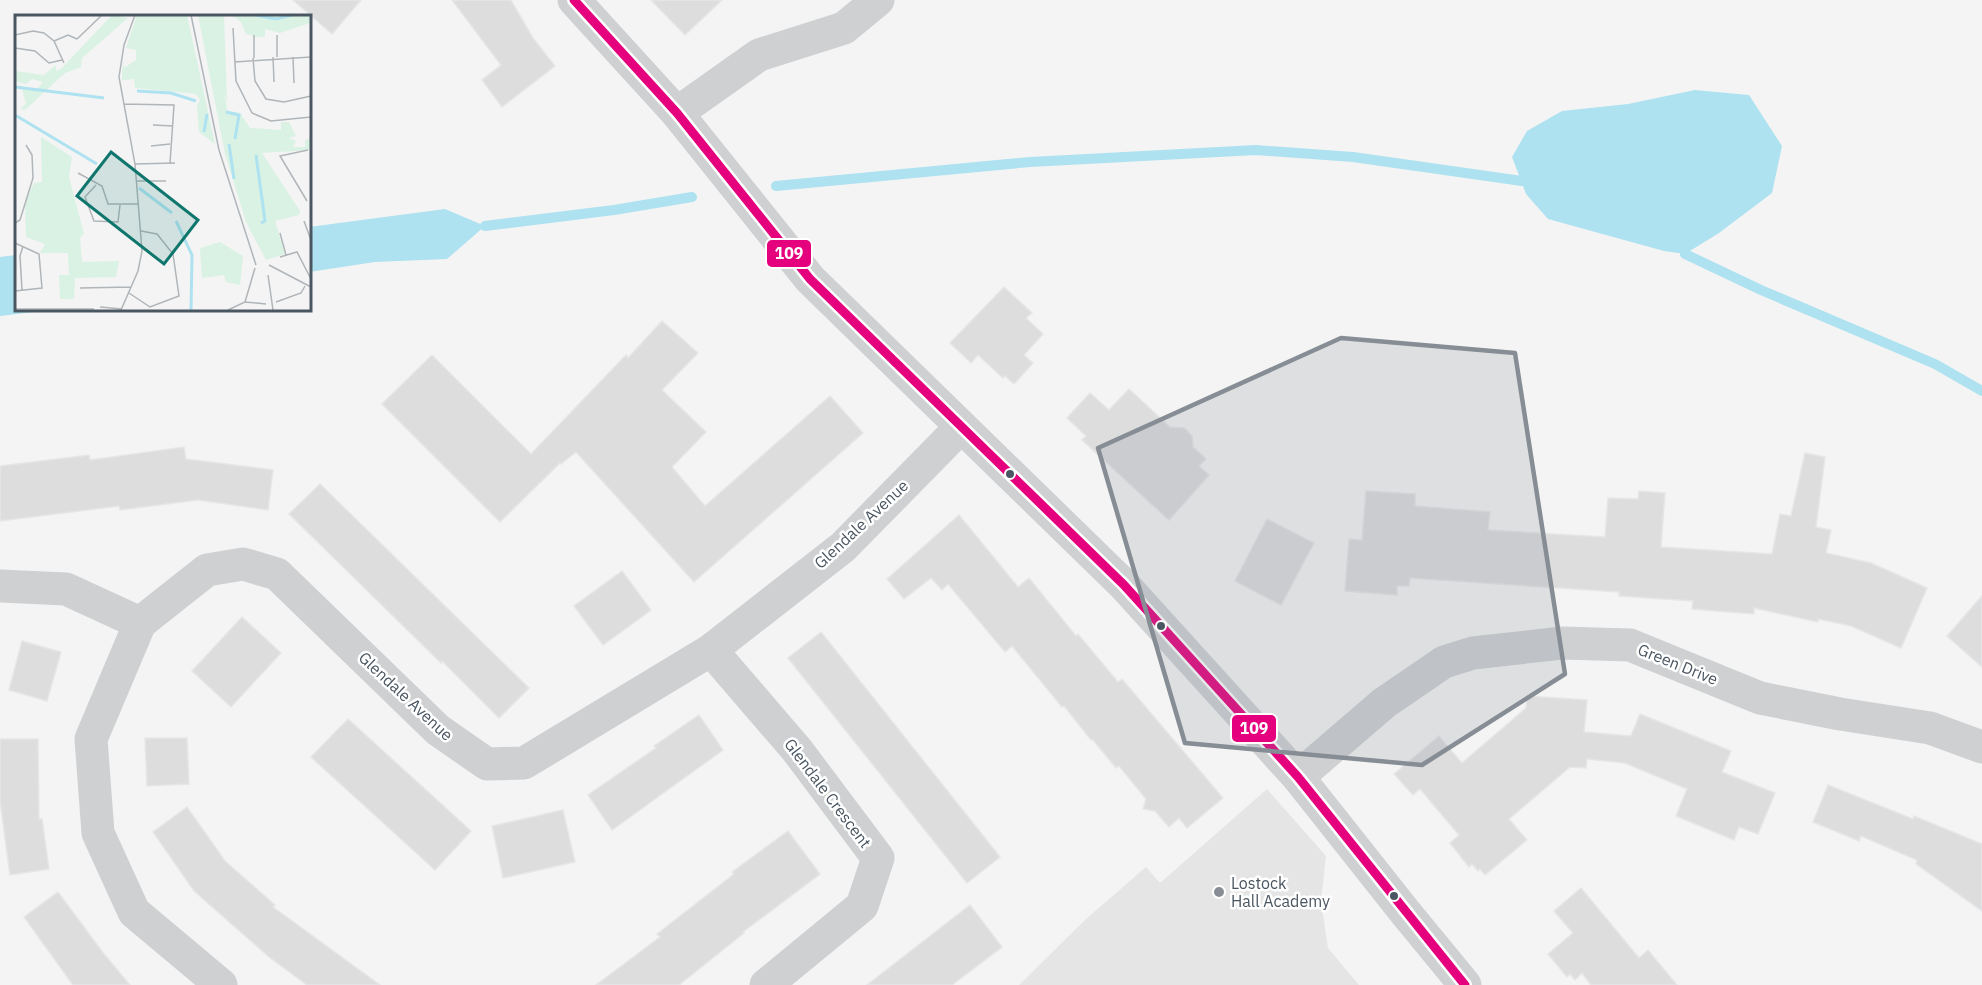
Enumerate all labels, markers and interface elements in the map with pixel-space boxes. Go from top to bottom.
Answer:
inset map [15,15,310,310]
line badge: 109 [766,239,812,268]
text: 109 [775,243,803,263]
unlabelled marker [1004,468,1016,480]
street label: Glendale Avenue [810,475,912,573]
unlabelled marker [1155,620,1167,632]
street label: Green Drive [1635,639,1721,689]
street label: Glendale Avenue [355,647,457,745]
line badge: 109 [1231,714,1277,743]
text: 109 [1240,718,1268,738]
street label: Glendale Crescent [780,734,876,852]
place label: Lostock Hall Academy [1231,873,1330,911]
marker: Lostock Hall Academy [1212,885,1226,899]
unlabelled marker [1388,890,1400,902]

